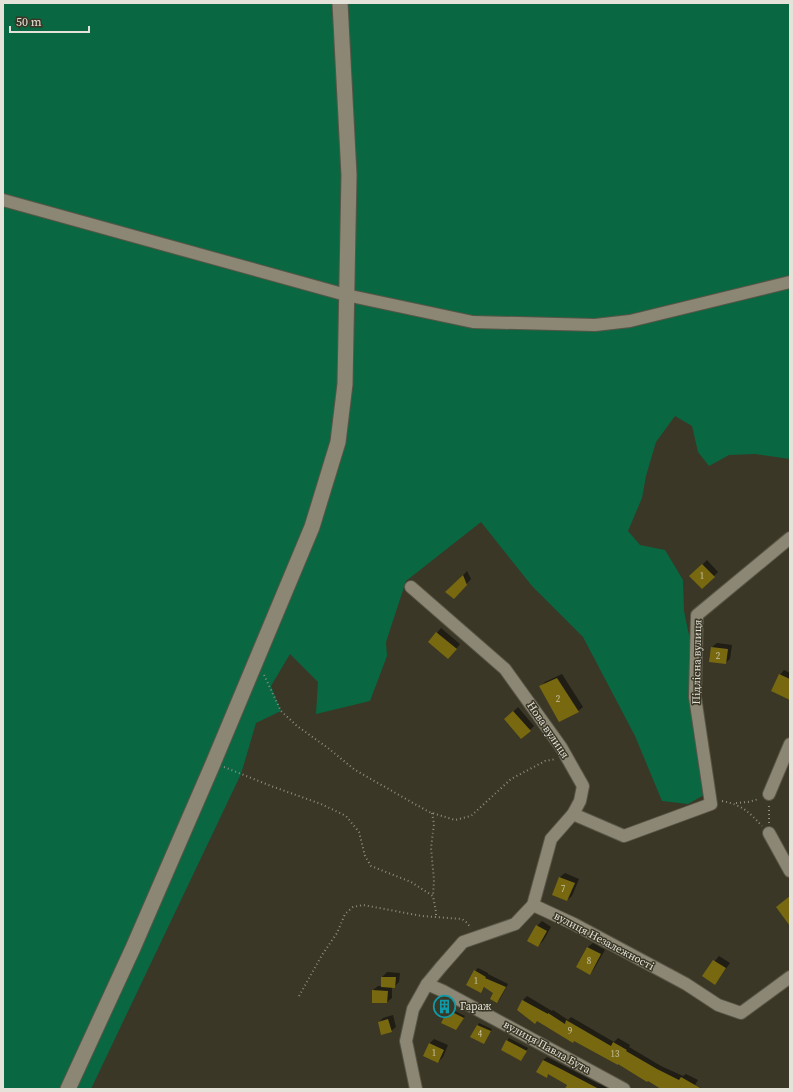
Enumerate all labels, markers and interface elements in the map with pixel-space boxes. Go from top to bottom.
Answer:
scale bar [10,8,89,34]
text: 50 m [16,14,42,30]
house number: 1 [700,570,704,582]
street label: Підлісна вулиця [689,619,705,705]
house number: 2 [716,650,721,662]
house number: 2 [556,693,561,705]
street label: Нова вулиця [524,699,573,761]
house number: 7 [561,883,566,895]
street label: вулиця Незалежності [551,908,657,974]
house number: 8 [587,955,592,967]
house number: 1 [474,975,478,987]
building icon: Гараж [431,993,457,1019]
place label: Гараж [460,999,492,1014]
street label: вулиця Павла Бута [501,1017,594,1077]
house number: 9 [568,1025,573,1037]
house number: 4 [478,1028,483,1040]
house number: 1 [432,1047,436,1059]
house number: 13 [610,1048,620,1060]

